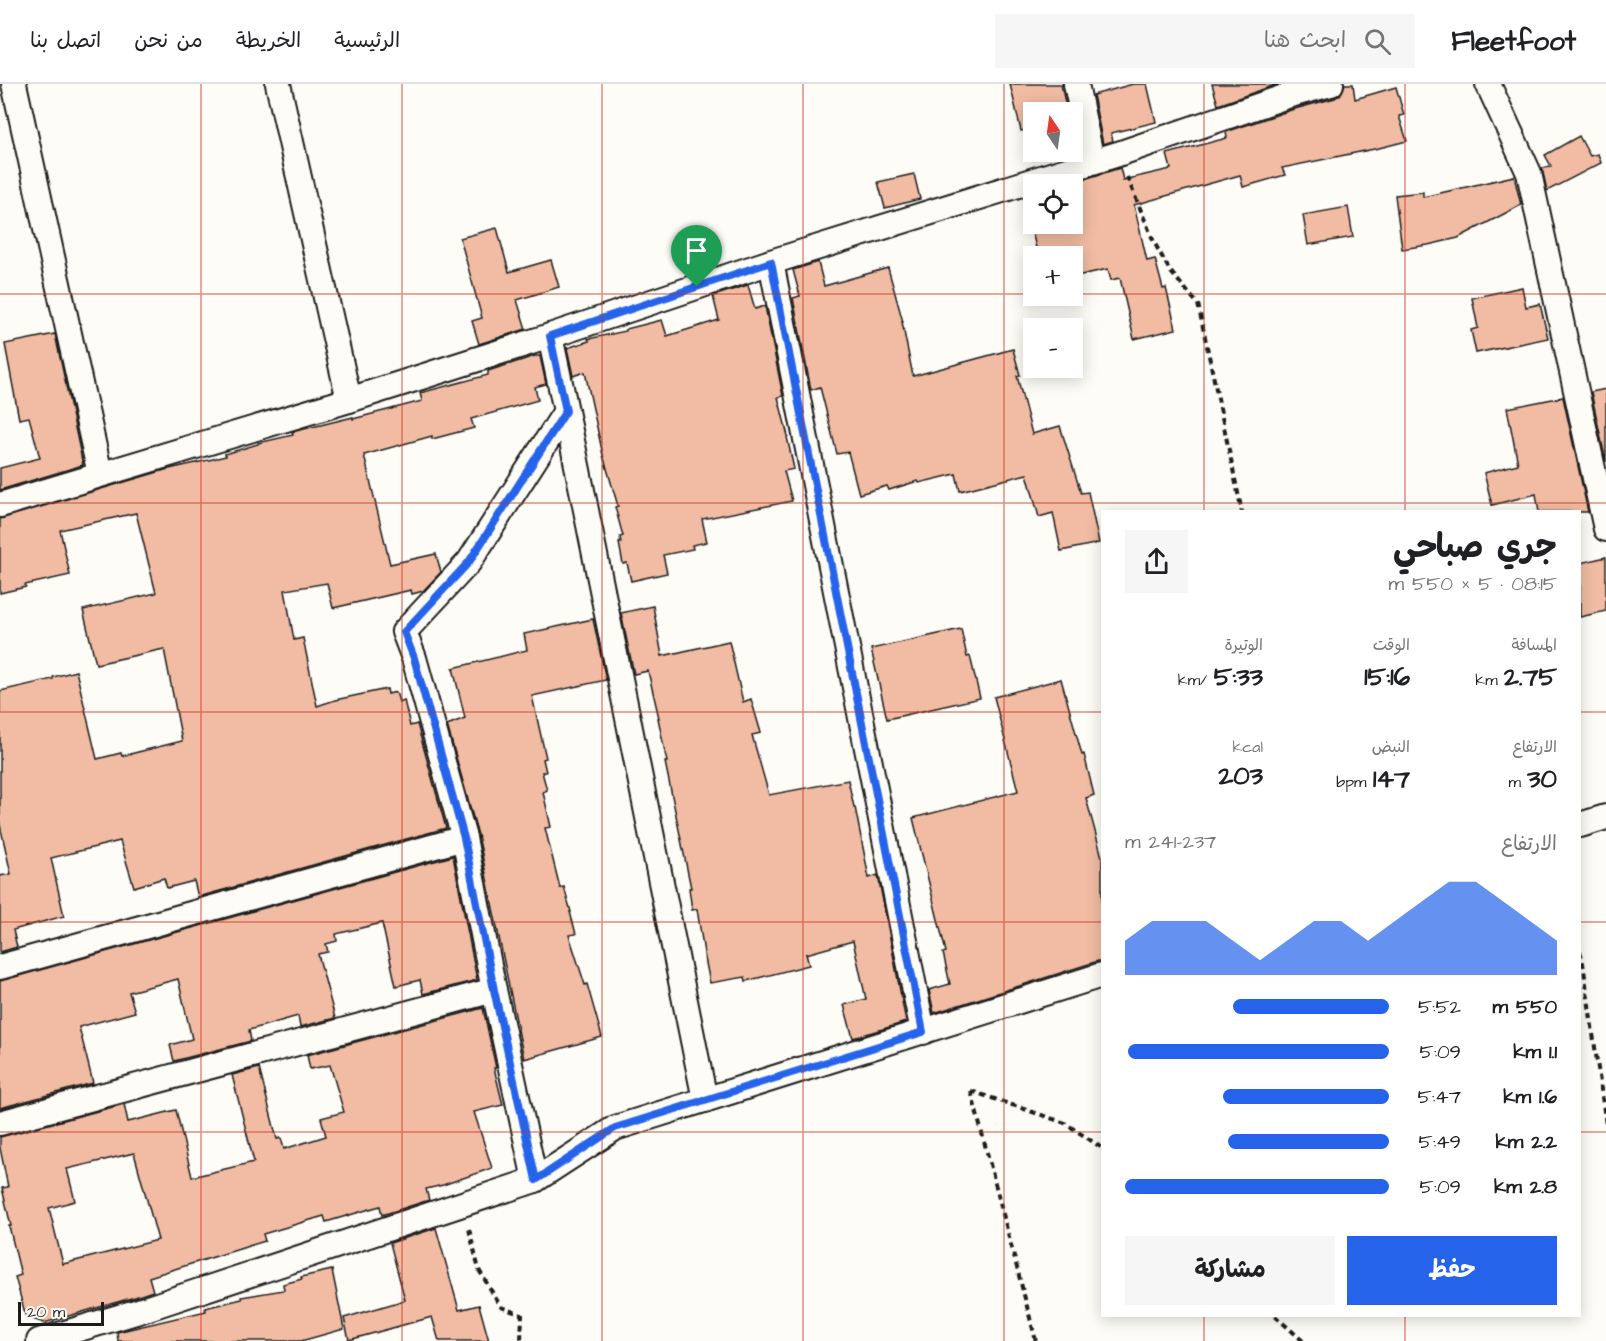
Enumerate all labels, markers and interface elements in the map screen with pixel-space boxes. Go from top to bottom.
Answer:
search box [995,14,1415,68]
text: Fleetfoot [1451,22,1576,61]
text: ابحث هنا [1264,25,1346,56]
icon: search [1361,25,1394,58]
text: اتصل بنا [30,26,101,55]
text: من نحن [134,26,203,55]
text: الخريطة [236,26,301,55]
text: الرئيسية [334,26,400,55]
north arrow [1023,102,1083,162]
map controls [1023,102,1083,378]
button: locate [1023,174,1083,234]
pin [671,225,722,287]
icon: arrive [680,234,713,267]
button: + [1023,246,1083,306]
button: − [1023,318,1083,378]
text: جري صباحي [1393,524,1557,570]
button: share [1125,530,1188,593]
text: 08:15 · 5 × 550 m [1388,570,1557,598]
text: الوتيرة [1224,634,1263,656]
text: الوقت [1373,634,1410,656]
text: المسافة [1511,634,1557,656]
text: 5:33 [1214,659,1263,695]
text: 15:16 [1364,659,1410,695]
text: 2.75 [1504,659,1557,695]
text: /km [1178,669,1214,691]
text: km [1475,669,1504,691]
text: kcal [1232,736,1263,758]
text: النبض [1372,736,1410,758]
text: الارتفاع [1512,736,1557,758]
text: 203 [1218,758,1263,794]
text: 147 [1373,761,1410,797]
text: 30 [1527,761,1557,797]
text: bpm [1336,771,1373,793]
text: m [1509,771,1527,793]
text: 237–241 m [1125,828,1216,856]
text: الارتفاع [1501,830,1557,858]
text: 5:52 [1418,993,1461,1021]
text: 550 m [1492,993,1557,1021]
text: 5:09 [1419,1038,1461,1066]
text: 1.1 km [1513,1038,1557,1066]
text: 5:47 [1418,1083,1461,1111]
text: 1.6 km [1503,1083,1557,1111]
text: 5:49 [1419,1128,1461,1156]
text: 2.2 km [1495,1128,1557,1156]
text: 5:09 [1419,1173,1461,1201]
text: 2.8 km [1494,1173,1557,1201]
button: مشاركة [1125,1236,1335,1305]
button: حفظ [1347,1236,1557,1305]
scale bar [18,1299,104,1326]
text: 20 m [27,1301,65,1323]

